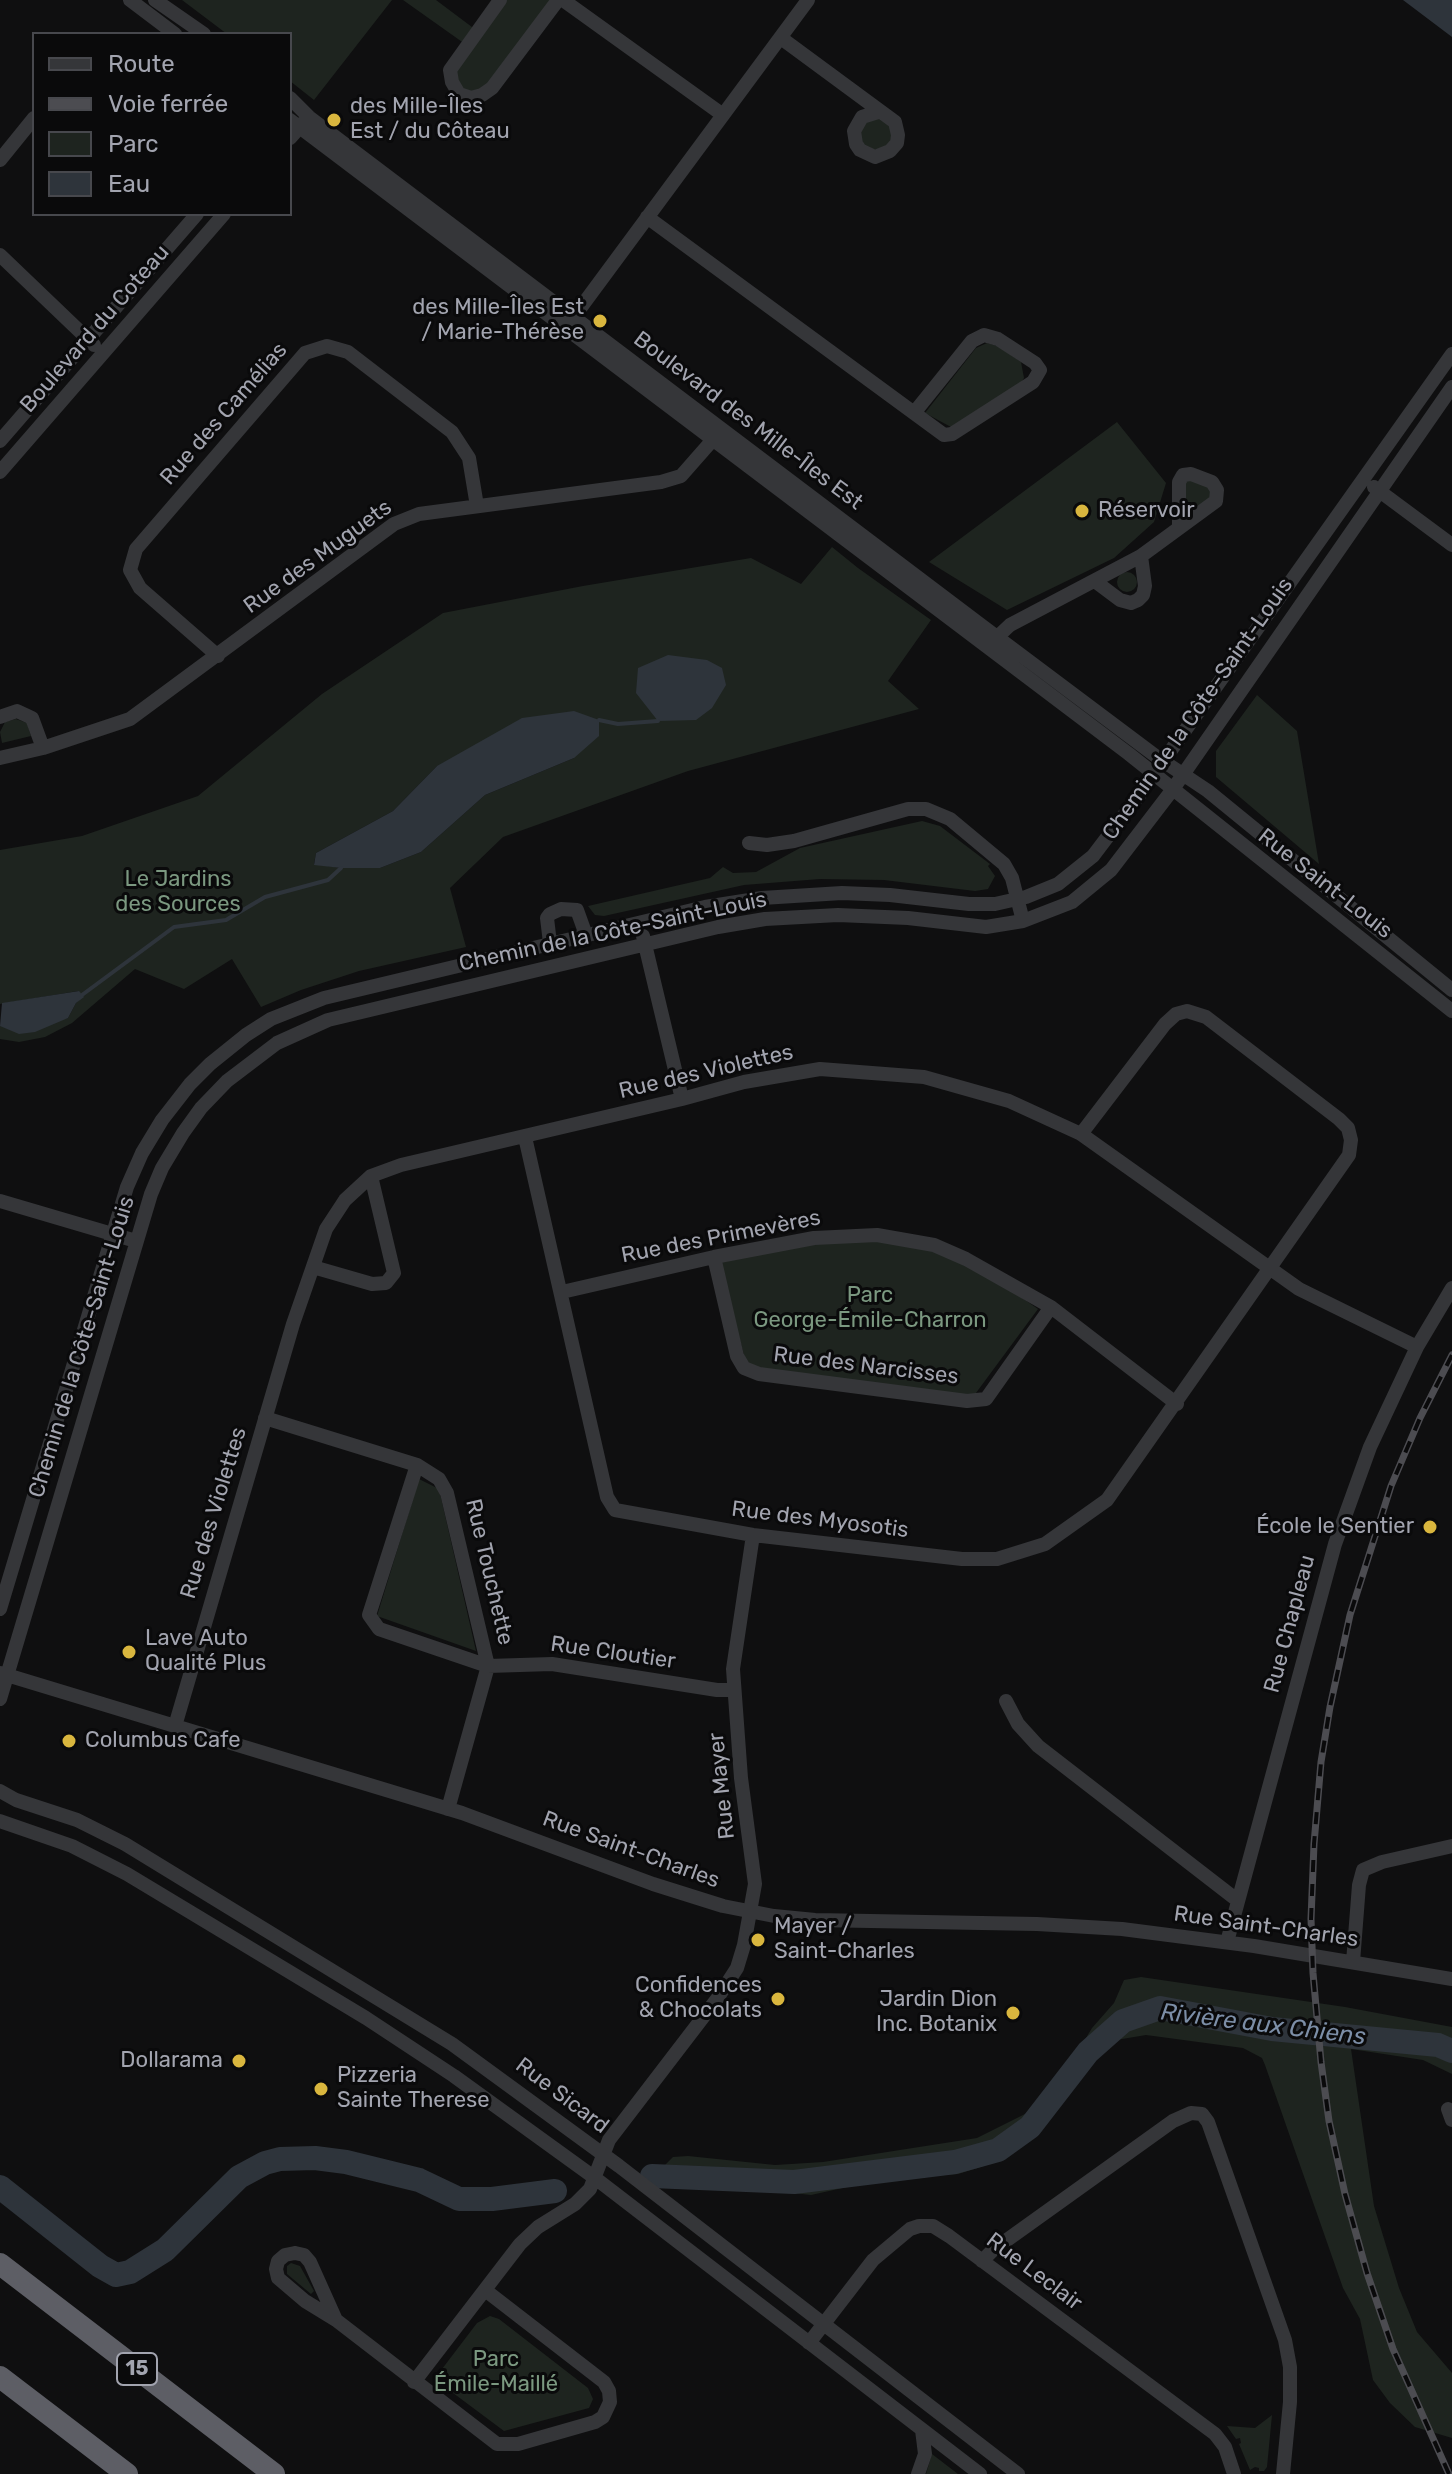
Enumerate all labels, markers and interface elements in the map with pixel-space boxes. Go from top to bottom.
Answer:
legend [32,32,292,216]
text: Route [108,50,175,78]
text: Voie ferrée [108,90,228,118]
place label: des Mille-Îles Est / du Côteau [350,94,510,146]
marker: des Mille-Îles Est / du Côteau [325,111,343,129]
text: Parc [108,130,159,158]
text: Eau [108,170,150,198]
street label: Boulevard du Coteau [15,240,175,418]
place label: des Mille-Îles Est / Marie-Thérèse [412,295,584,346]
marker: des Mille-Îles Est / Marie-Thérèse [591,312,609,330]
street label: Boulevard des Mille-Îles Est [628,326,868,516]
street label: Rue des Camélias [155,337,293,491]
street label: Rue des Muguets [239,494,397,620]
place label: Réservoir [1098,498,1195,524]
marker: Réservoir [1073,502,1091,520]
street label: Chemin de la Côte-Saint-Louis [1097,573,1299,845]
street label: Rue Saint-Louis [1253,823,1397,945]
park label: Le Jardins des Sources [115,867,241,918]
street label: Chemin de la Côte-Saint-Louis [457,886,769,978]
street label: Rue des Violettes [616,1039,796,1105]
street label: Chemin de la Côte-Saint-Louis [24,1193,140,1501]
street label: Rue des Primevères [619,1205,823,1269]
park label: Parc George-Émile-Charron [753,1283,987,1334]
street label: Rue des Narcisses [772,1342,960,1390]
street label: Rue des Violettes [175,1424,253,1602]
street label: Rue Touchette [459,1496,519,1648]
street label: Rue des Myosotis [730,1496,910,1544]
place label: École le Sentier [1256,1514,1414,1540]
marker: École le Sentier [1421,1518,1439,1536]
street label: Rue Chapleau [1259,1552,1321,1696]
place label: Lave Auto Qualité Plus [145,1626,266,1678]
street label: Rue Cloutier [549,1631,677,1675]
marker: Lave Auto Qualité Plus [120,1643,138,1661]
place label: Columbus Cafe [85,1728,241,1754]
street label: Rue Mayer [703,1731,741,1841]
marker: Columbus Cafe [60,1732,78,1750]
street label: Rue Saint-Charles [539,1806,723,1894]
street label: Rue Saint-Charles [1172,1901,1360,1953]
place label: Mayer / Saint-Charles [774,1914,915,1966]
marker: Mayer / Saint-Charles [749,1931,767,1949]
place label: Confidences & Chocolats [635,1973,762,2024]
place label: Jardin Dion Inc. Botanix [876,1987,997,2038]
marker: Confidences & Chocolats [769,1990,787,2008]
water label: Rivière aux Chiens [1159,1998,1367,2052]
marker: Jardin Dion Inc. Botanix [1004,2004,1022,2022]
place label: Dollarama [120,2048,223,2074]
marker: Dollarama [230,2052,248,2070]
street label: Rue Sicard [510,2052,614,2140]
place label: Pizzeria Sainte Therese [337,2063,490,2114]
marker: Pizzeria Sainte Therese [312,2080,330,2098]
street label: Rue Leclair [981,2227,1087,2317]
park label: Parc Émile-Maillé [434,2347,558,2398]
road number: 15 [117,2353,157,2385]

